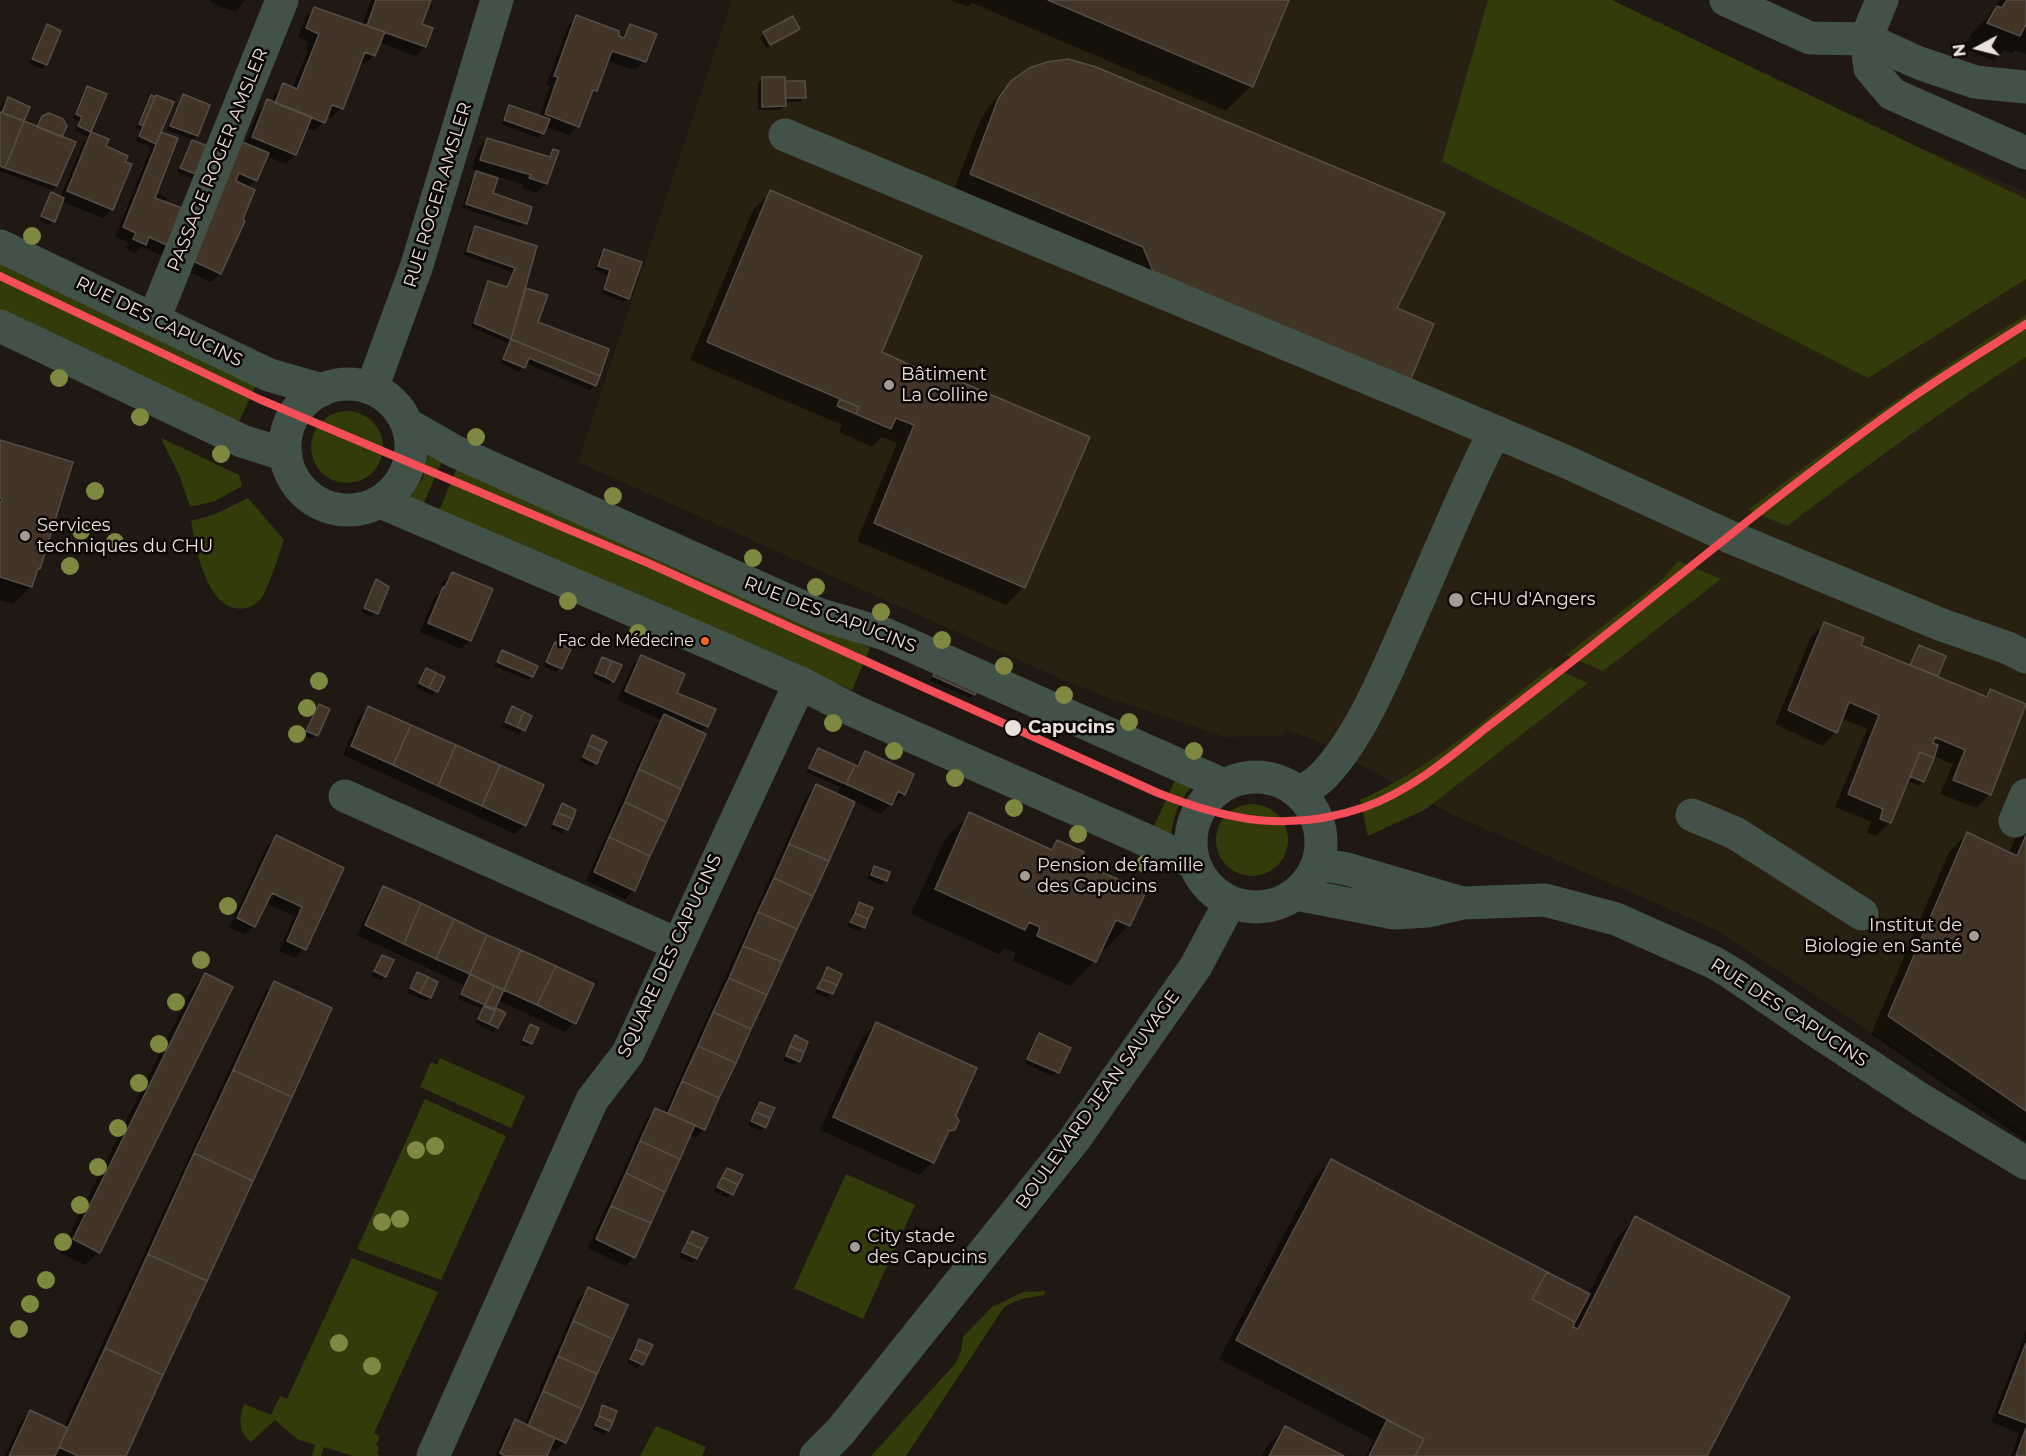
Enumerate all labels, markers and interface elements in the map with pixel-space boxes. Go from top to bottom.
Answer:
north arrow [1948,18,2008,78]
text: N [1949,43,1970,58]
street label: PASSAGE ROGER AMSLER [163,45,273,275]
street label: RUE ROGER AMSLER [400,100,476,290]
street label: RUE DES CAPUCINS [72,272,246,372]
place label: Bâtiment La Colline [901,364,988,406]
marker: Bâtiment La Colline [882,378,896,392]
place label: Services techniques du CHU [37,515,213,558]
marker: Services techniques du CHU [18,529,32,543]
street label: RUE DES CAPUCINS [741,572,919,658]
place label: CHU d'Angers [1470,589,1596,611]
marker: CHU d'Angers [1447,591,1465,609]
place label: Fac de Médecine [558,631,694,651]
marker: Fac de Médecine [699,635,711,647]
place label: Capucins [1028,717,1115,739]
marker: Capucins [1003,718,1023,738]
street label: SQUARE DES CAPUCINS [613,851,727,1061]
place label: Pension de famille des Capucins [1037,855,1203,898]
marker: Pension de famille des Capucins [1018,869,1032,883]
place label: Institut de Biologie en Santé [1804,915,1962,958]
marker: Institut de Biologie en Santé [1967,929,1981,943]
street label: RUE DES CAPUCINS [1706,954,1872,1072]
street label: BOULEVARD JEAN SAUVAGE [1011,987,1185,1213]
place label: City stade des Capucins [867,1226,987,1268]
marker: City stade des Capucins [848,1240,862,1254]

